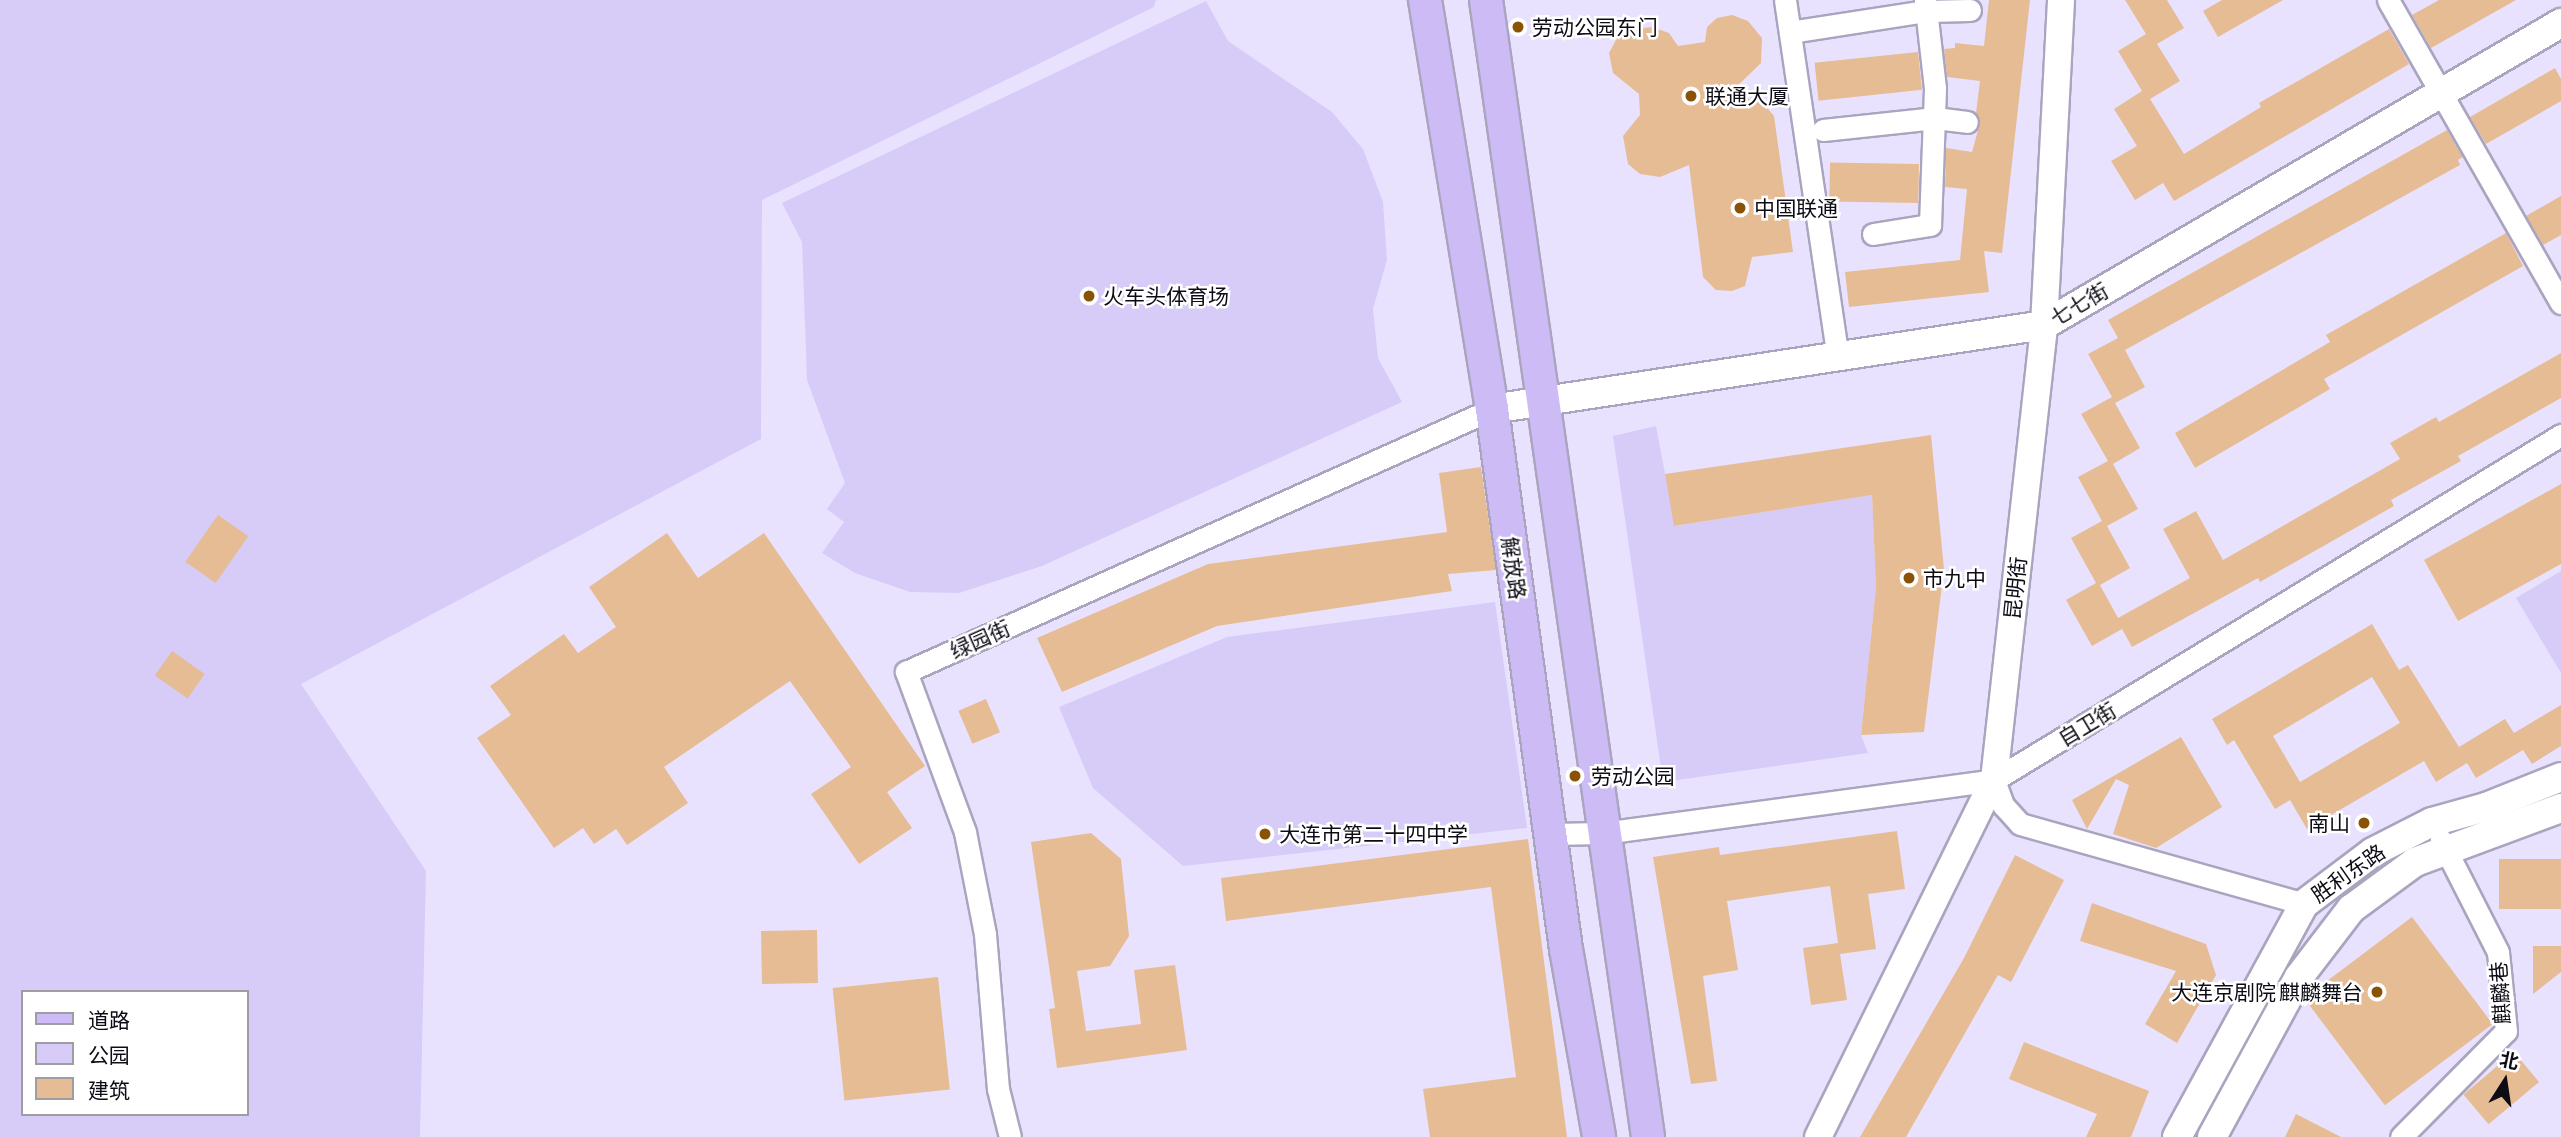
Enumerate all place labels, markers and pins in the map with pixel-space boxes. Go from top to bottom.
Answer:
place label: 劳动公园东门 [1532,14,1658,40]
marker: 劳动公园东门 [1510,19,1526,35]
place label: 联通大厦 [1705,83,1789,109]
marker: 联通大厦 [1683,88,1699,104]
place label: 中国联通 [1754,195,1838,221]
marker: 中国联通 [1732,200,1748,216]
place label: 火车头体育场 [1103,283,1229,309]
marker: 火车头体育场 [1081,288,1097,304]
place label: 市九中 [1923,565,1986,591]
marker: 市九中 [1901,570,1917,586]
place label: 劳动公园 [1591,763,1675,789]
marker: 劳动公园 [1565,766,1585,786]
place label: 南山 [2308,810,2350,836]
marker: 南山 [2356,815,2372,831]
place label: 大连市第二十四中学 [1279,821,1468,847]
marker: 大连市第二十四中学 [1257,826,1273,842]
place label: 大连京剧院 麒麟舞台 [2171,979,2363,1005]
marker: 大连京剧院 麒麟舞台 [2369,984,2385,1000]

